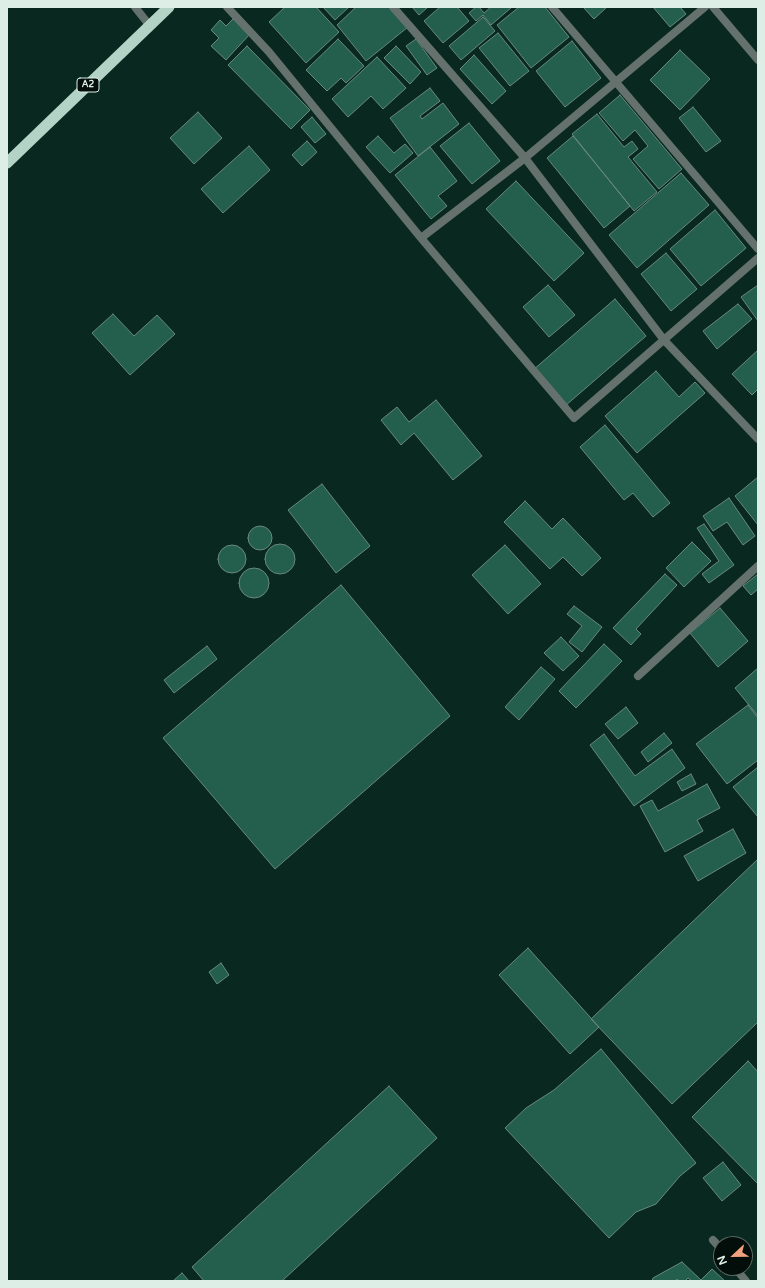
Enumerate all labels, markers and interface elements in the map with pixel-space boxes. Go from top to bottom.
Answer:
road number: A2 [77,78,99,92]
north arrow [713,1236,753,1276]
text: N [715,1254,730,1267]

